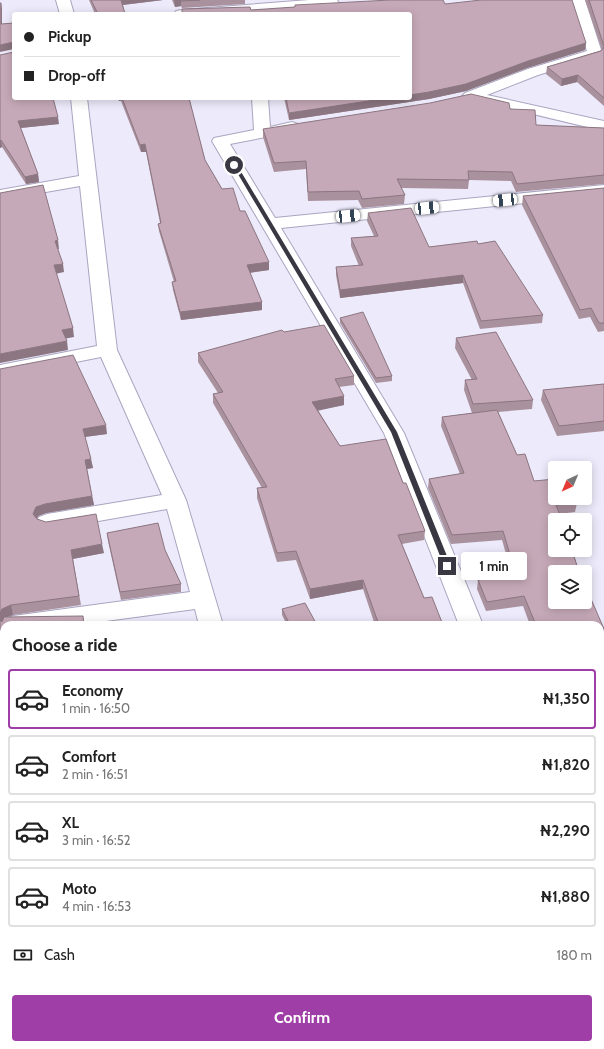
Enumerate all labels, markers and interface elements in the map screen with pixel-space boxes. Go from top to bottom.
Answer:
text: Pickup [48,28,91,46]
text: Drop-off [48,67,106,85]
route start [225,156,243,174]
car [492,193,518,207]
car [414,201,440,215]
car [335,209,361,223]
north arrow [548,461,592,505]
map controls [548,461,592,609]
button: locate [548,513,592,557]
callout: 1 min [461,552,527,580]
route end [438,557,456,575]
text: 1 min [479,558,509,574]
button: layers [548,565,592,609]
text: Choose a ride [12,634,117,656]
icon: car [14,681,50,717]
text: Economy [62,682,123,700]
text: ₦1,350 [542,690,590,708]
text: 1 min · 16:50 [62,700,130,716]
icon: car [14,747,50,783]
text: Comfort [62,748,116,766]
text: ₦1,820 [541,756,590,774]
text: 2 min · 16:51 [62,766,128,782]
icon: car [14,813,50,849]
text: XL [62,814,79,832]
text: ₦2,290 [540,822,590,840]
text: 3 min · 16:52 [62,832,131,848]
icon: car [14,879,50,915]
text: Moto [62,880,96,898]
text: ₦1,880 [540,888,590,906]
text: 4 min · 16:53 [62,898,131,914]
icon: cash [12,944,34,966]
text: Cash [44,946,75,964]
text: 180 m [556,947,592,963]
button: Confirm [12,995,592,1041]

